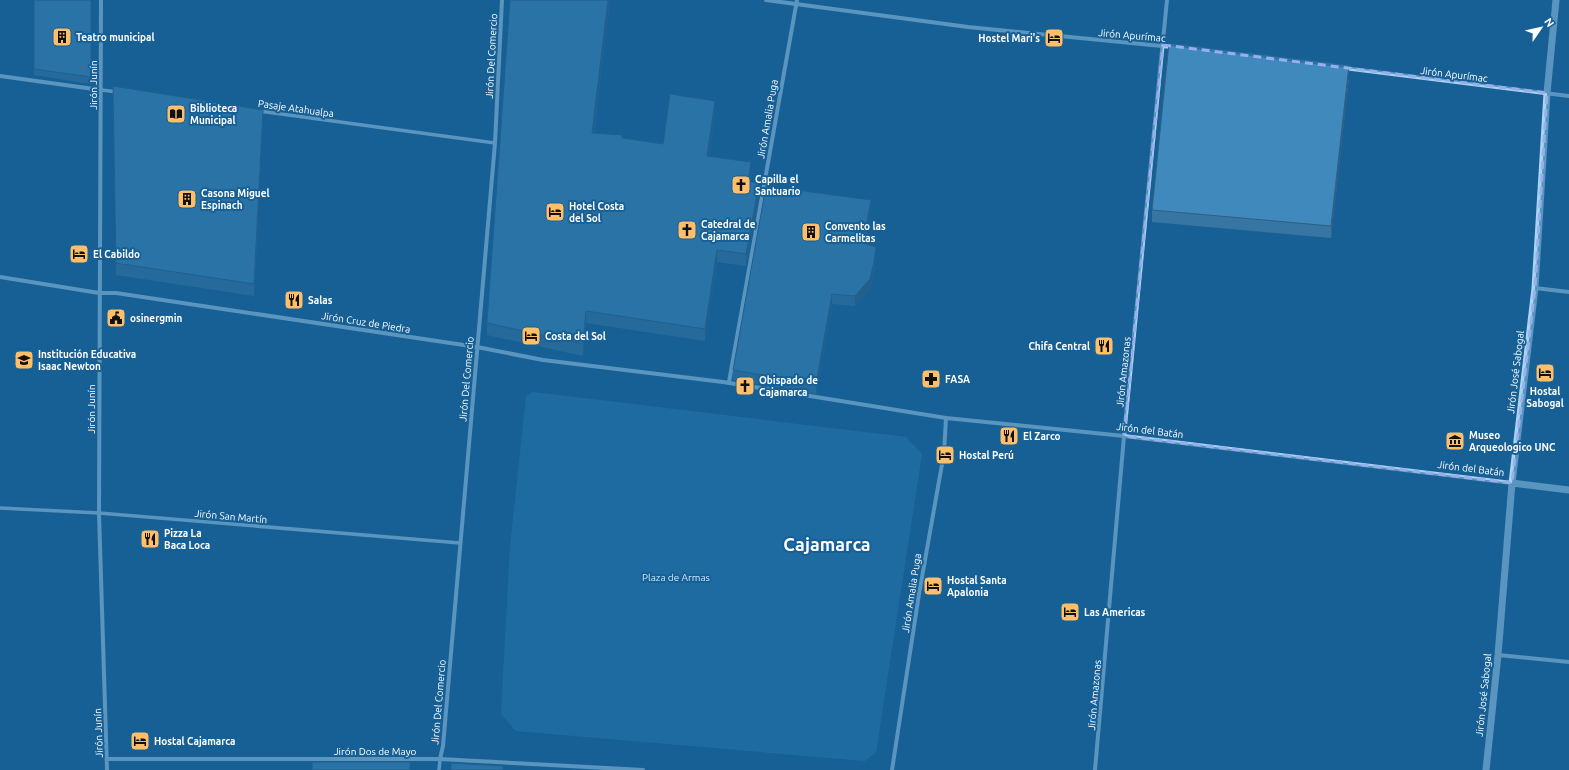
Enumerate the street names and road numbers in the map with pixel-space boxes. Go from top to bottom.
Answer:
street label: Jirón Del Comercio [484,13,499,99]
street label: Jirón Apurímac [1098,27,1166,44]
street label: Jirón Junín [88,60,99,110]
street label: Jirón Apurímac [1420,65,1489,84]
street label: Jirón Amalia Puga [755,79,780,160]
street label: Pasaje Atahualpa [257,98,335,119]
street label: Jirón Cruz de Piedra [321,310,411,335]
street label: Jirón José Sabogal [1505,330,1526,414]
street label: Jirón Del Comercio [457,336,476,422]
street label: Jirón Amazonas [1114,336,1133,408]
street label: Jirón Junín [86,384,97,434]
street label: Jirón del Batán [1116,421,1184,440]
street label: Jirón del Batán [1437,459,1505,478]
street label: Jirón San Martín [194,508,268,525]
street label: Jirón Amalia Puga [900,553,923,634]
street label: Jirón José Sabogal [1474,653,1493,737]
street label: Jirón Del Comercio [429,659,448,745]
street label: Jirón Amazonas [1086,659,1103,731]
street label: Jirón Junín [92,708,105,758]
street label: Jirón Dos de Mayo [334,746,416,757]

